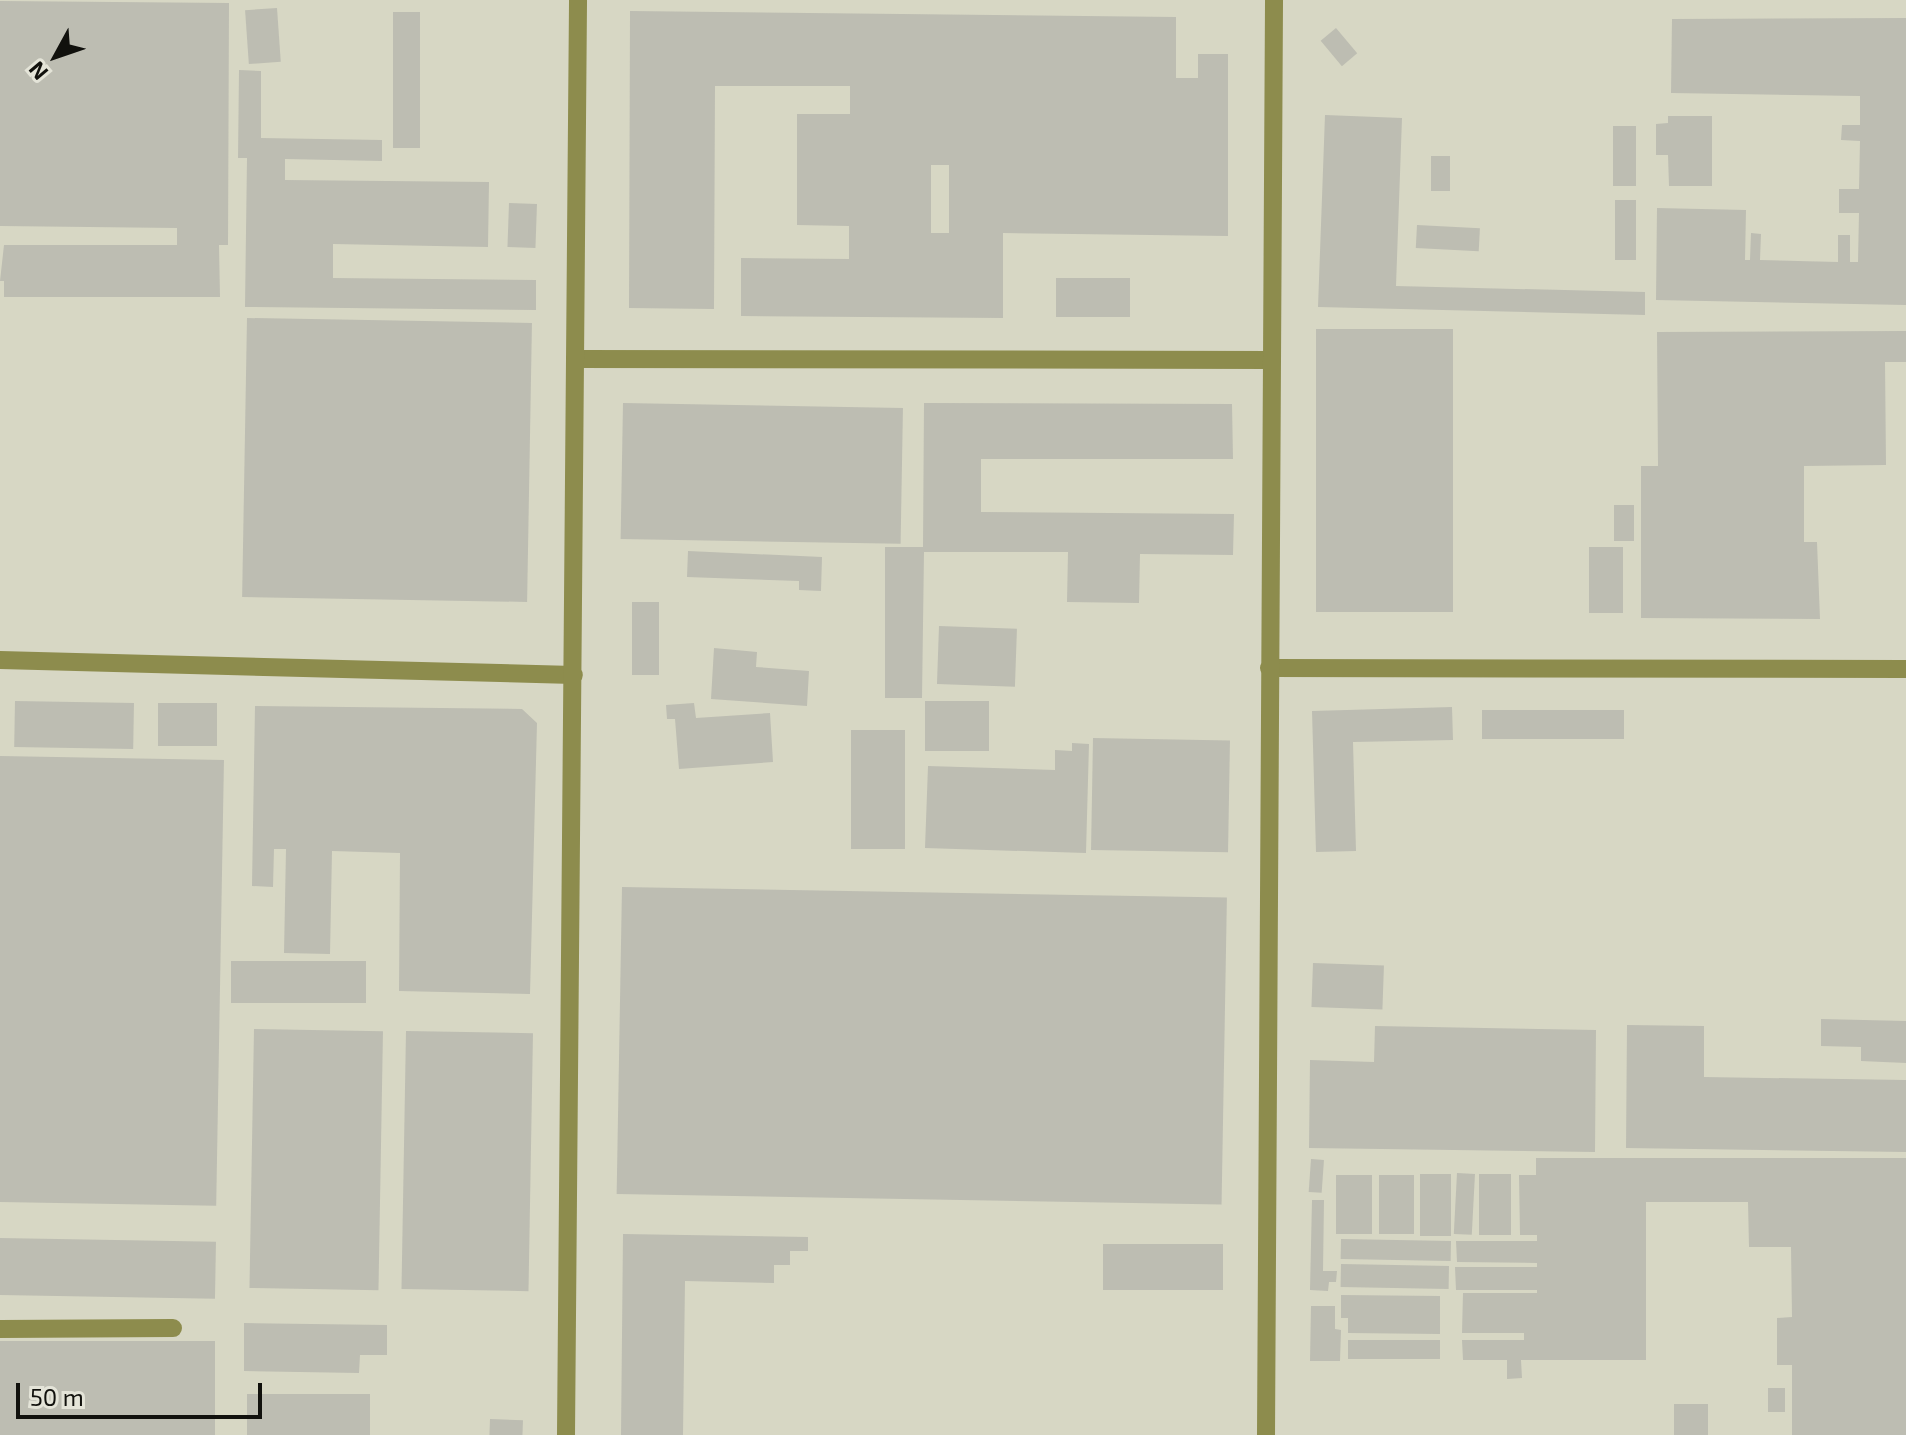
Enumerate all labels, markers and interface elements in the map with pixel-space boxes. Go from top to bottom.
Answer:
north arrow [16,16,96,96]
text: N [23,57,53,86]
scale bar [20,1367,266,1417]
text: 50 m [30,1382,84,1411]

